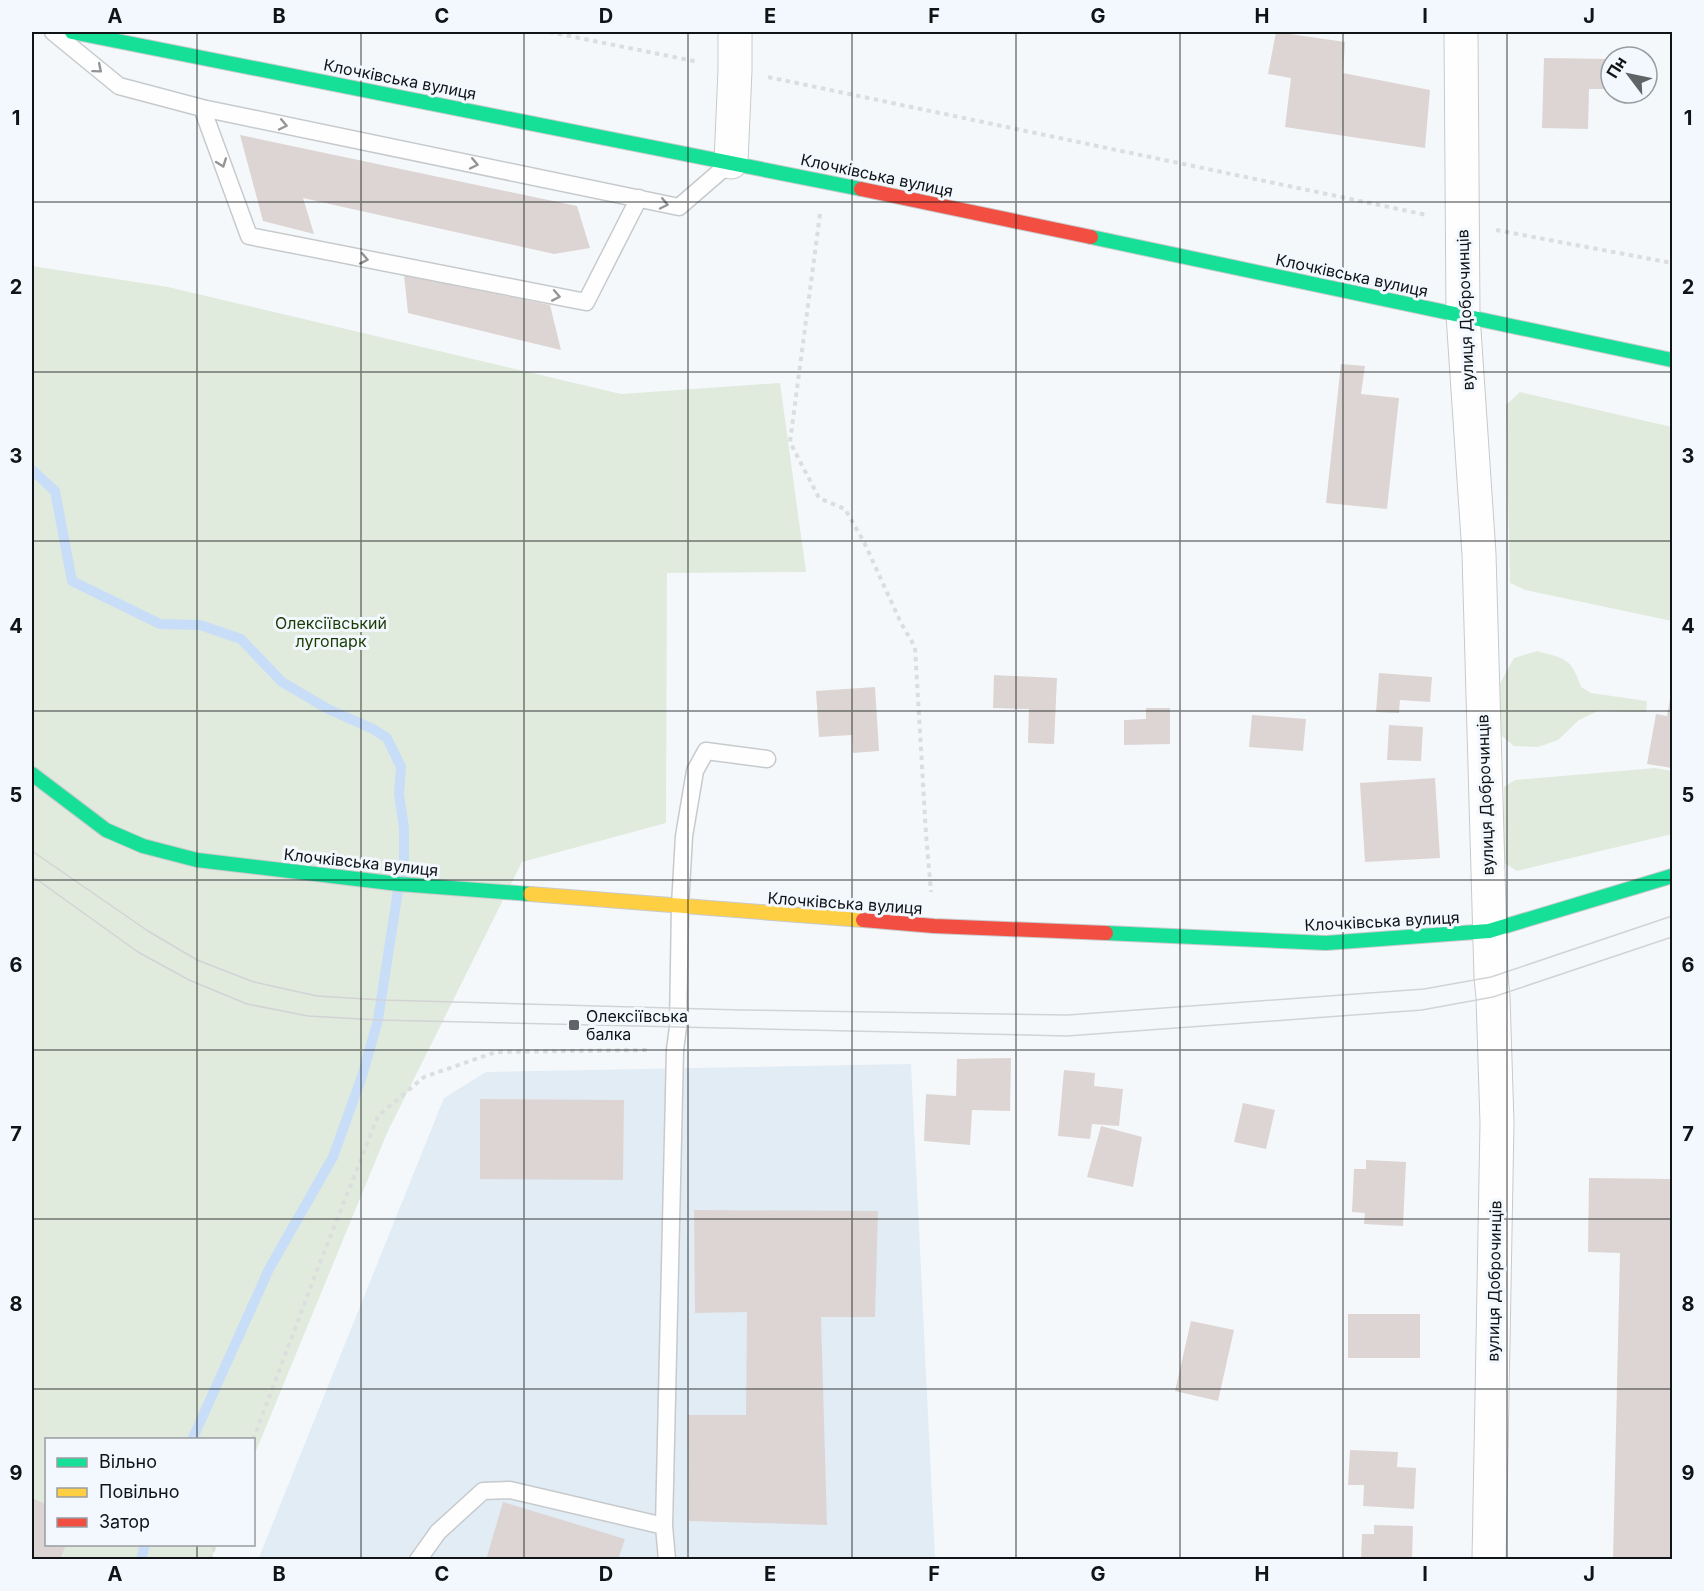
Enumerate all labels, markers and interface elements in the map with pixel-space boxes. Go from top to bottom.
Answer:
text: A [108,4,123,28]
text: B [272,4,286,28]
text: C [435,4,449,28]
text: D [599,4,613,28]
text: E [764,4,776,28]
text: F [928,4,940,28]
text: G [1090,4,1106,28]
text: H [1255,4,1269,28]
text: I [1422,4,1428,28]
text: J [1583,4,1595,28]
north arrow [1599,45,1659,105]
text: Пн [1602,52,1631,82]
street label: Клочківська вулиця [322,54,478,104]
one-way arrow [91,62,102,73]
text: 1 [12,106,20,130]
text: 1 [1684,106,1692,130]
one-way arrow [277,118,287,131]
street label: Клочківська вулиця [799,149,955,201]
one-way arrow [468,157,478,170]
one-way arrow [215,158,228,168]
one-way arrow [659,197,669,210]
street label: вулиця Доброчинців [1452,229,1478,391]
street label: Клочківська вулиця [1274,249,1430,301]
one-way arrow [359,252,369,265]
text: 2 [10,275,22,299]
text: 2 [1682,275,1694,299]
one-way arrow [550,289,560,302]
text: 3 [10,444,22,468]
text: 3 [1682,444,1694,468]
park label: Олексіївський лугопарк [275,613,387,651]
text: 4 [9,614,23,638]
text: 4 [1681,614,1695,638]
street label: вулиця Доброчинців [1472,714,1498,876]
text: 5 [10,783,22,807]
text: 5 [1682,783,1694,807]
street label: Клочківська вулиця [283,844,439,880]
street label: Клочківська вулиця [767,888,923,918]
street label: Клочківська вулиця [1304,907,1460,935]
text: 6 [10,953,23,977]
text: 6 [1682,953,1695,977]
place label: Олексіївська балка [586,1006,688,1044]
marker: Олексіївська балка [567,1018,581,1032]
text: 7 [10,1122,22,1146]
text: 7 [1682,1122,1694,1146]
street label: вулиця Доброчинців [1483,1200,1505,1362]
text: 8 [9,1292,23,1316]
text: 8 [1681,1292,1695,1316]
legend [45,1438,255,1546]
text: Вільно [99,1451,157,1472]
text: 9 [10,1461,23,1485]
text: 9 [1682,1461,1695,1485]
text: Повільно [99,1481,180,1502]
text: Затор [99,1511,150,1532]
text: A [108,1562,123,1586]
text: B [272,1562,286,1586]
text: C [435,1562,449,1586]
text: D [599,1562,613,1586]
text: E [764,1562,776,1586]
text: F [928,1562,940,1586]
text: G [1090,1562,1106,1586]
text: H [1255,1562,1269,1586]
text: I [1422,1562,1428,1586]
text: J [1583,1562,1595,1586]

